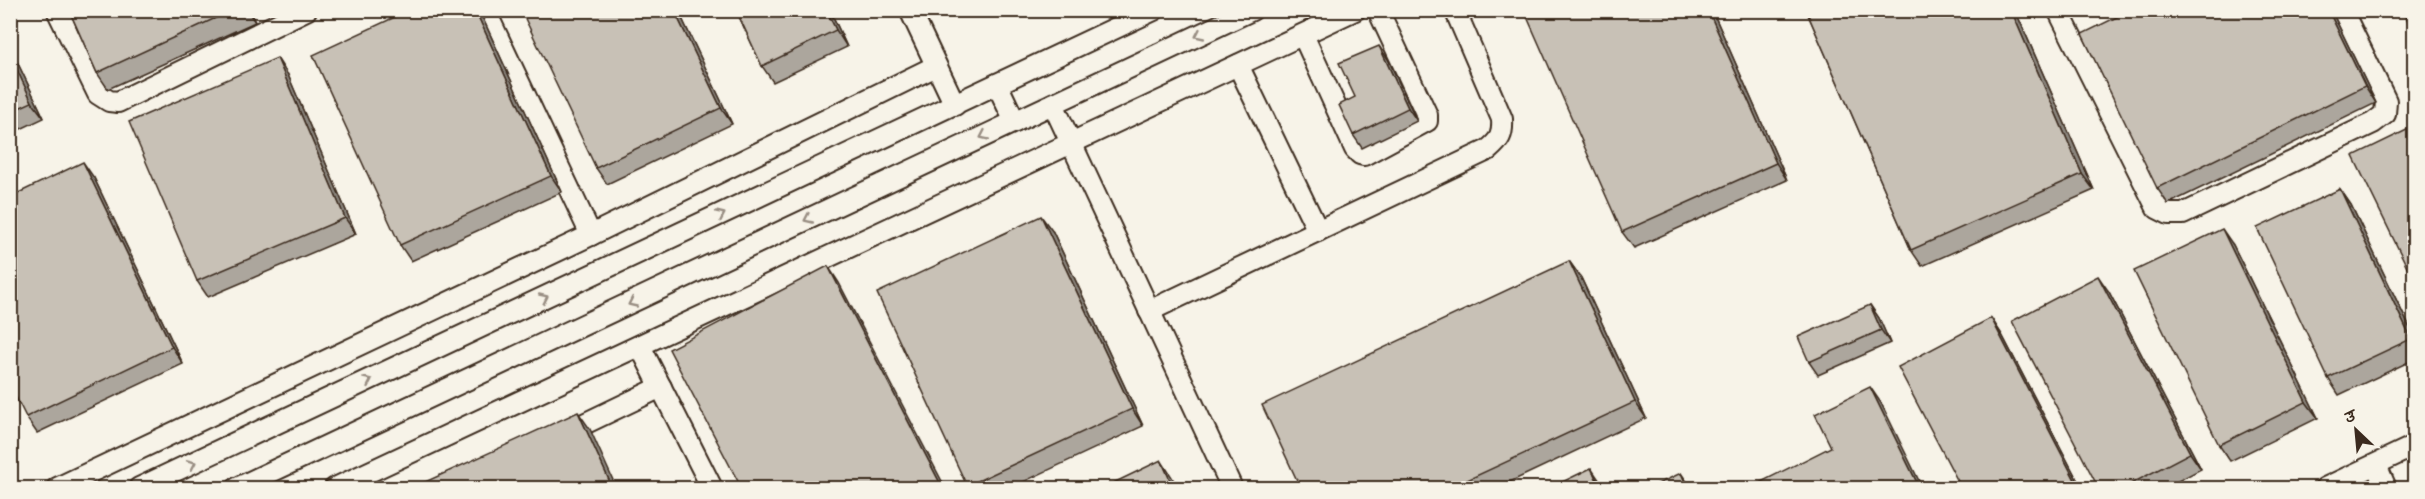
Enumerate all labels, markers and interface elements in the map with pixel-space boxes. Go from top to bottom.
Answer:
one-way arrow [1194,28,1205,40]
one-way arrow [980,129,991,141]
one-way arrow [714,210,725,222]
one-way arrow [804,212,815,224]
one-way arrow [538,293,549,305]
one-way arrow [627,295,638,307]
one-way arrow [361,376,372,388]
north arrow [2326,400,2386,460]
text: उ [2340,403,2363,431]
one-way arrow [185,459,196,471]

